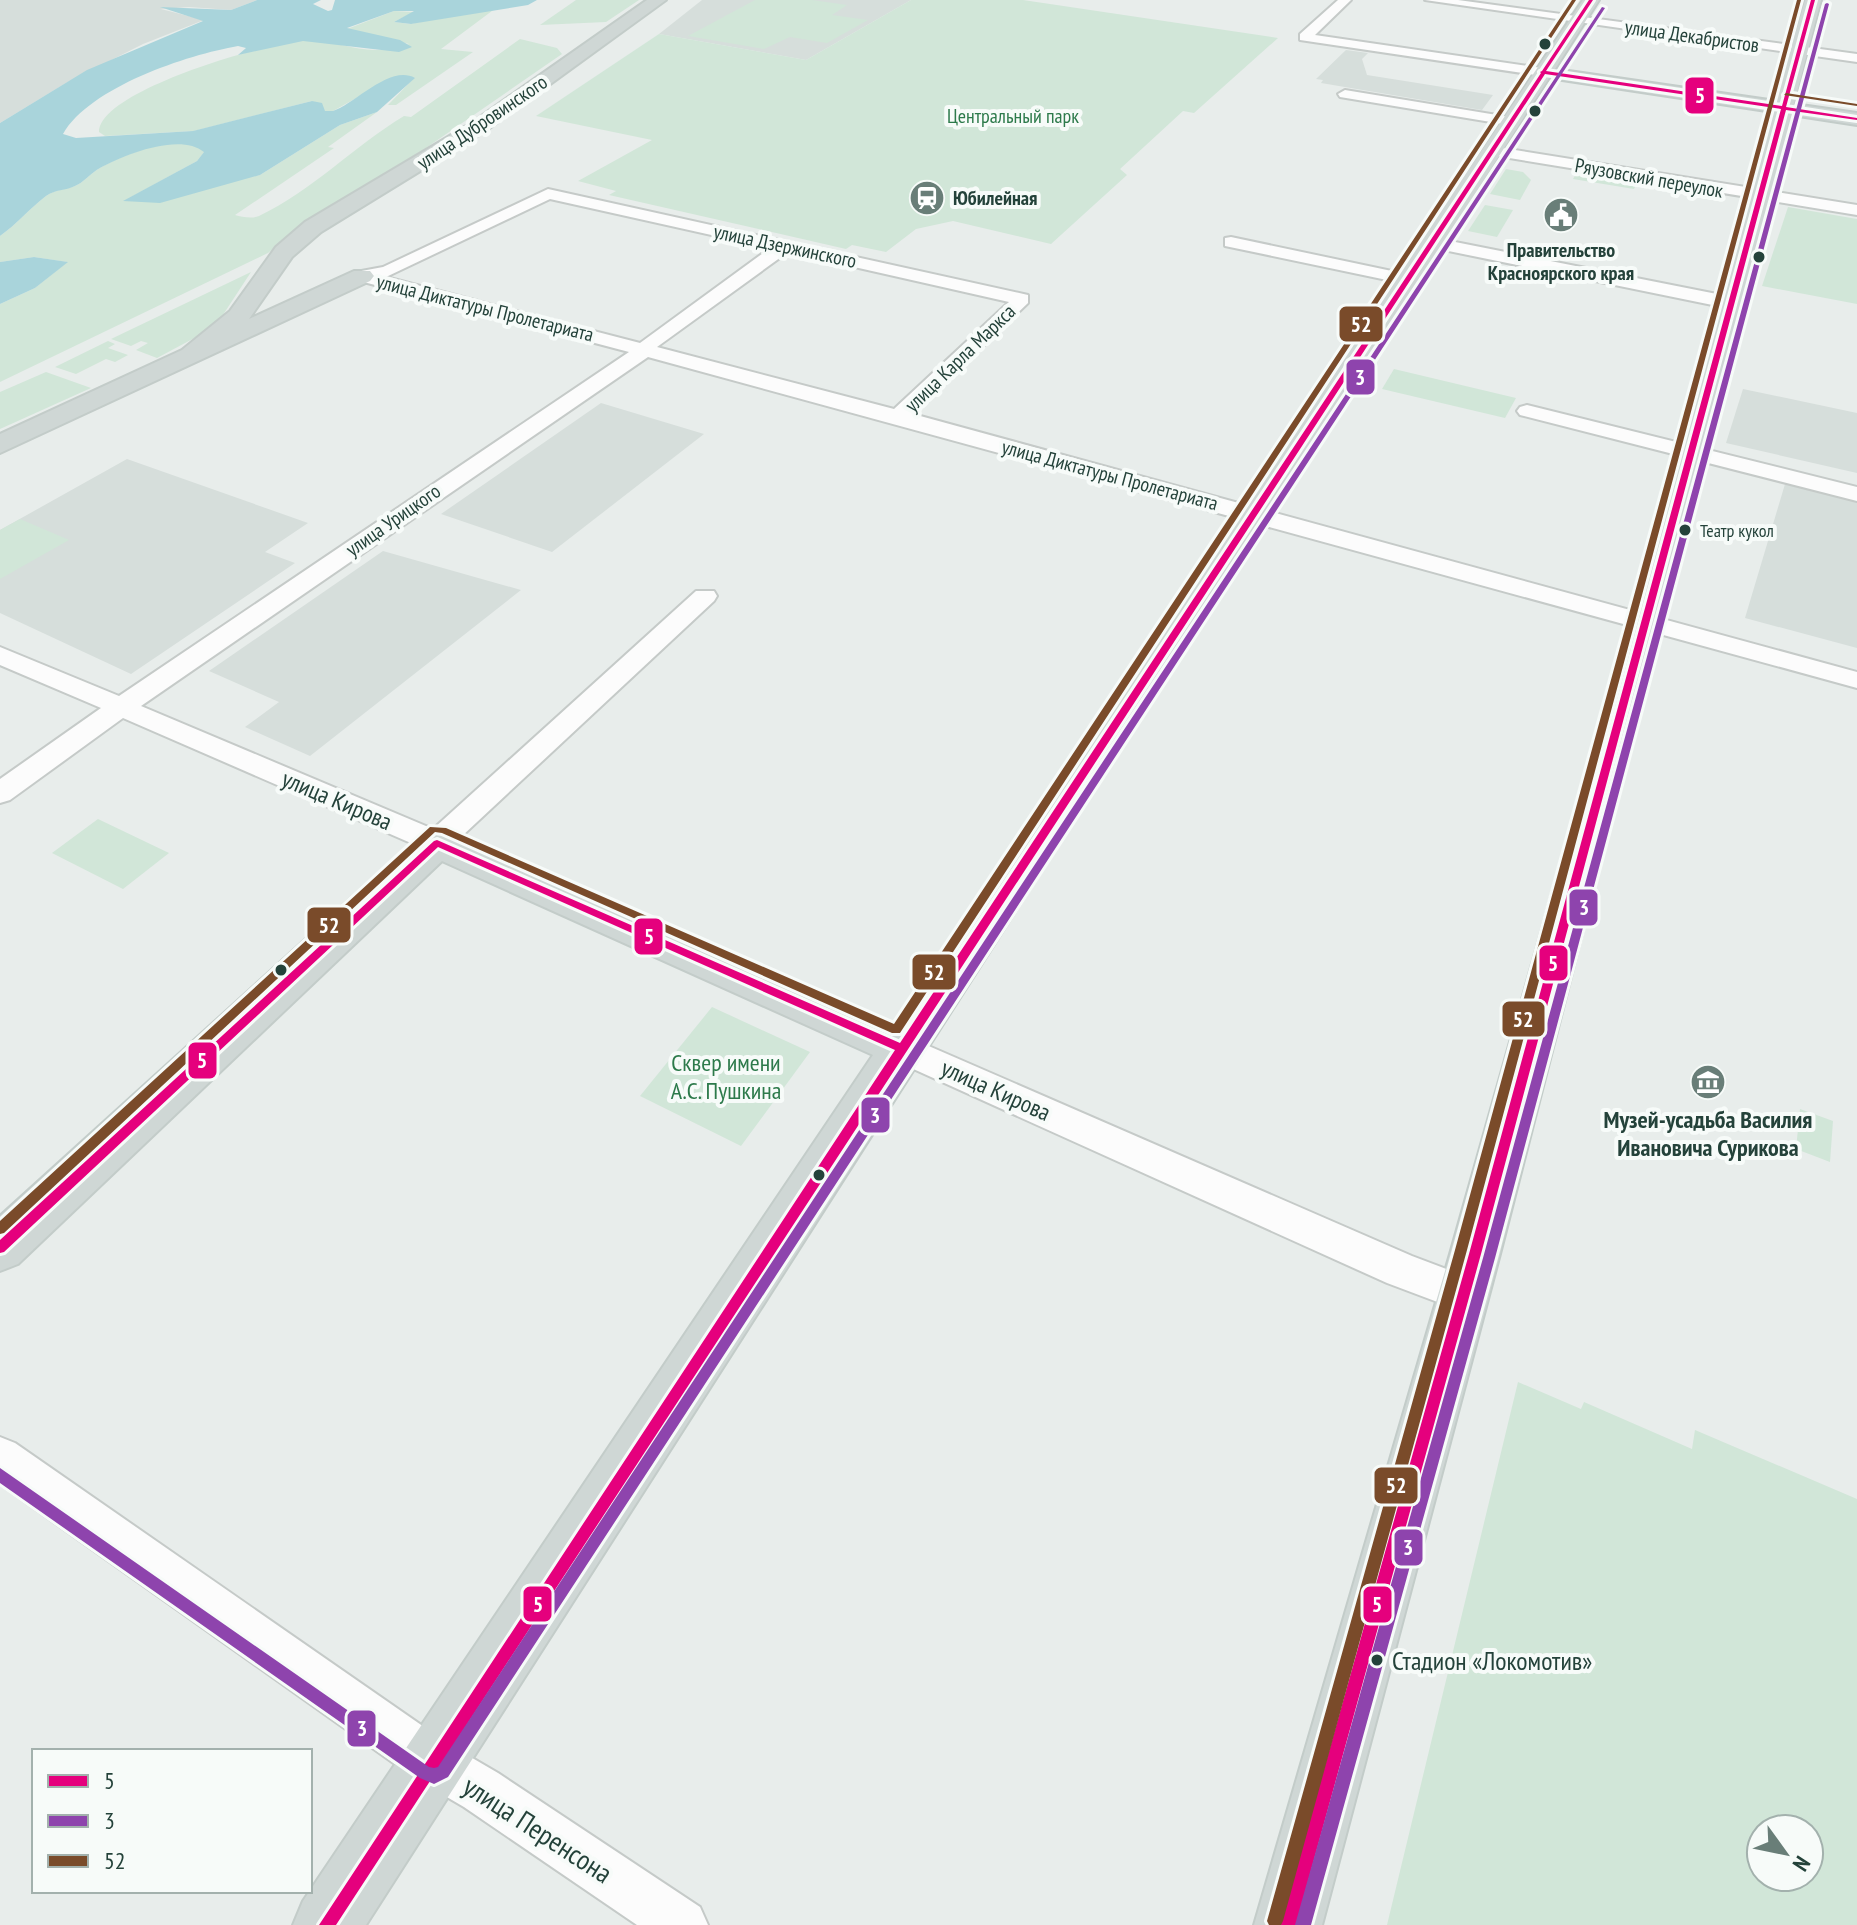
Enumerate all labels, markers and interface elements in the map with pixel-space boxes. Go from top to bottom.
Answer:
street label: улица Декабристов [1623,14,1761,58]
unlabelled marker [1537,36,1553,52]
street label: улица Дубровинского [412,69,552,175]
line badge: 5 [1684,76,1715,115]
text: 5 [1695,81,1705,109]
park label: Центральный парк [947,103,1079,129]
unlabelled marker [1527,103,1543,119]
street label: Ряузовский переулок [1573,152,1725,204]
station icon: Юбилейная [908,179,946,217]
place label: Юбилейная [953,185,1038,211]
public building icon: Правительство Красноярского края [1542,196,1580,234]
street label: улица Дзержинского [711,218,859,274]
place label: Правительство Красноярского края [1488,237,1634,286]
unlabelled marker [1751,249,1767,265]
street label: улица Диктатуры Пролетариата [374,268,596,348]
street label: улица Карла Маркса [899,299,1021,417]
line badge: 52 [1338,305,1384,343]
text: 52 [1350,310,1372,338]
line badge: 3 [1345,358,1376,396]
text: 3 [1355,363,1365,391]
street label: улица Диктатуры Пролетариата [999,434,1221,516]
street label: улица Урицкого [341,478,445,562]
place label: Театр кукол [1700,519,1774,542]
marker: Театр кукол [1677,522,1693,538]
street label: улица Кирова [277,763,397,837]
line badge: 3 [1568,888,1599,927]
text: 3 [1579,893,1589,921]
line badge: 52 [306,906,352,944]
text: 52 [318,911,340,939]
line badge: 5 [633,917,664,956]
text: 5 [644,922,654,950]
line badge: 5 [1538,944,1569,982]
text: 5 [1548,949,1558,977]
line badge: 52 [911,953,957,991]
text: 52 [923,958,945,986]
unlabelled marker [273,962,289,978]
line badge: 52 [1501,1000,1546,1038]
text: 52 [1512,1005,1534,1033]
line badge: 5 [187,1041,218,1080]
text: 5 [197,1046,207,1074]
park label: Сквер имени А.С. Пушкина [671,1047,781,1106]
street label: улица Кирова [936,1052,1056,1128]
museum icon: Музей-усадьба Василия Ивановича Сурикова [1689,1063,1727,1101]
line badge: 3 [860,1096,891,1134]
text: 3 [870,1101,880,1129]
place label: Музей-усадьба Василия Ивановича Сурикова [1604,1104,1812,1163]
unlabelled marker [811,1167,827,1183]
line badge: 52 [1373,1466,1419,1505]
text: 52 [1385,1471,1407,1499]
line badge: 3 [1393,1528,1424,1567]
text: 3 [1403,1533,1413,1561]
line badge: 5 [522,1585,553,1623]
line badge: 5 [1362,1585,1393,1624]
text: 5 [533,1590,543,1618]
text: 5 [1372,1590,1382,1618]
place label: Стадион «Локомотив» [1392,1644,1592,1677]
marker: Стадион «Локомотив» [1369,1652,1385,1668]
line badge: 3 [346,1709,377,1748]
text: 3 [357,1714,367,1742]
legend [32,1749,312,1893]
text: 5 [104,1765,115,1796]
street label: улица Перенсона [456,1767,620,1891]
text: 3 [104,1805,115,1836]
north arrow [1745,1813,1825,1893]
text: 52 [104,1845,126,1876]
text: N [1787,1851,1817,1877]

